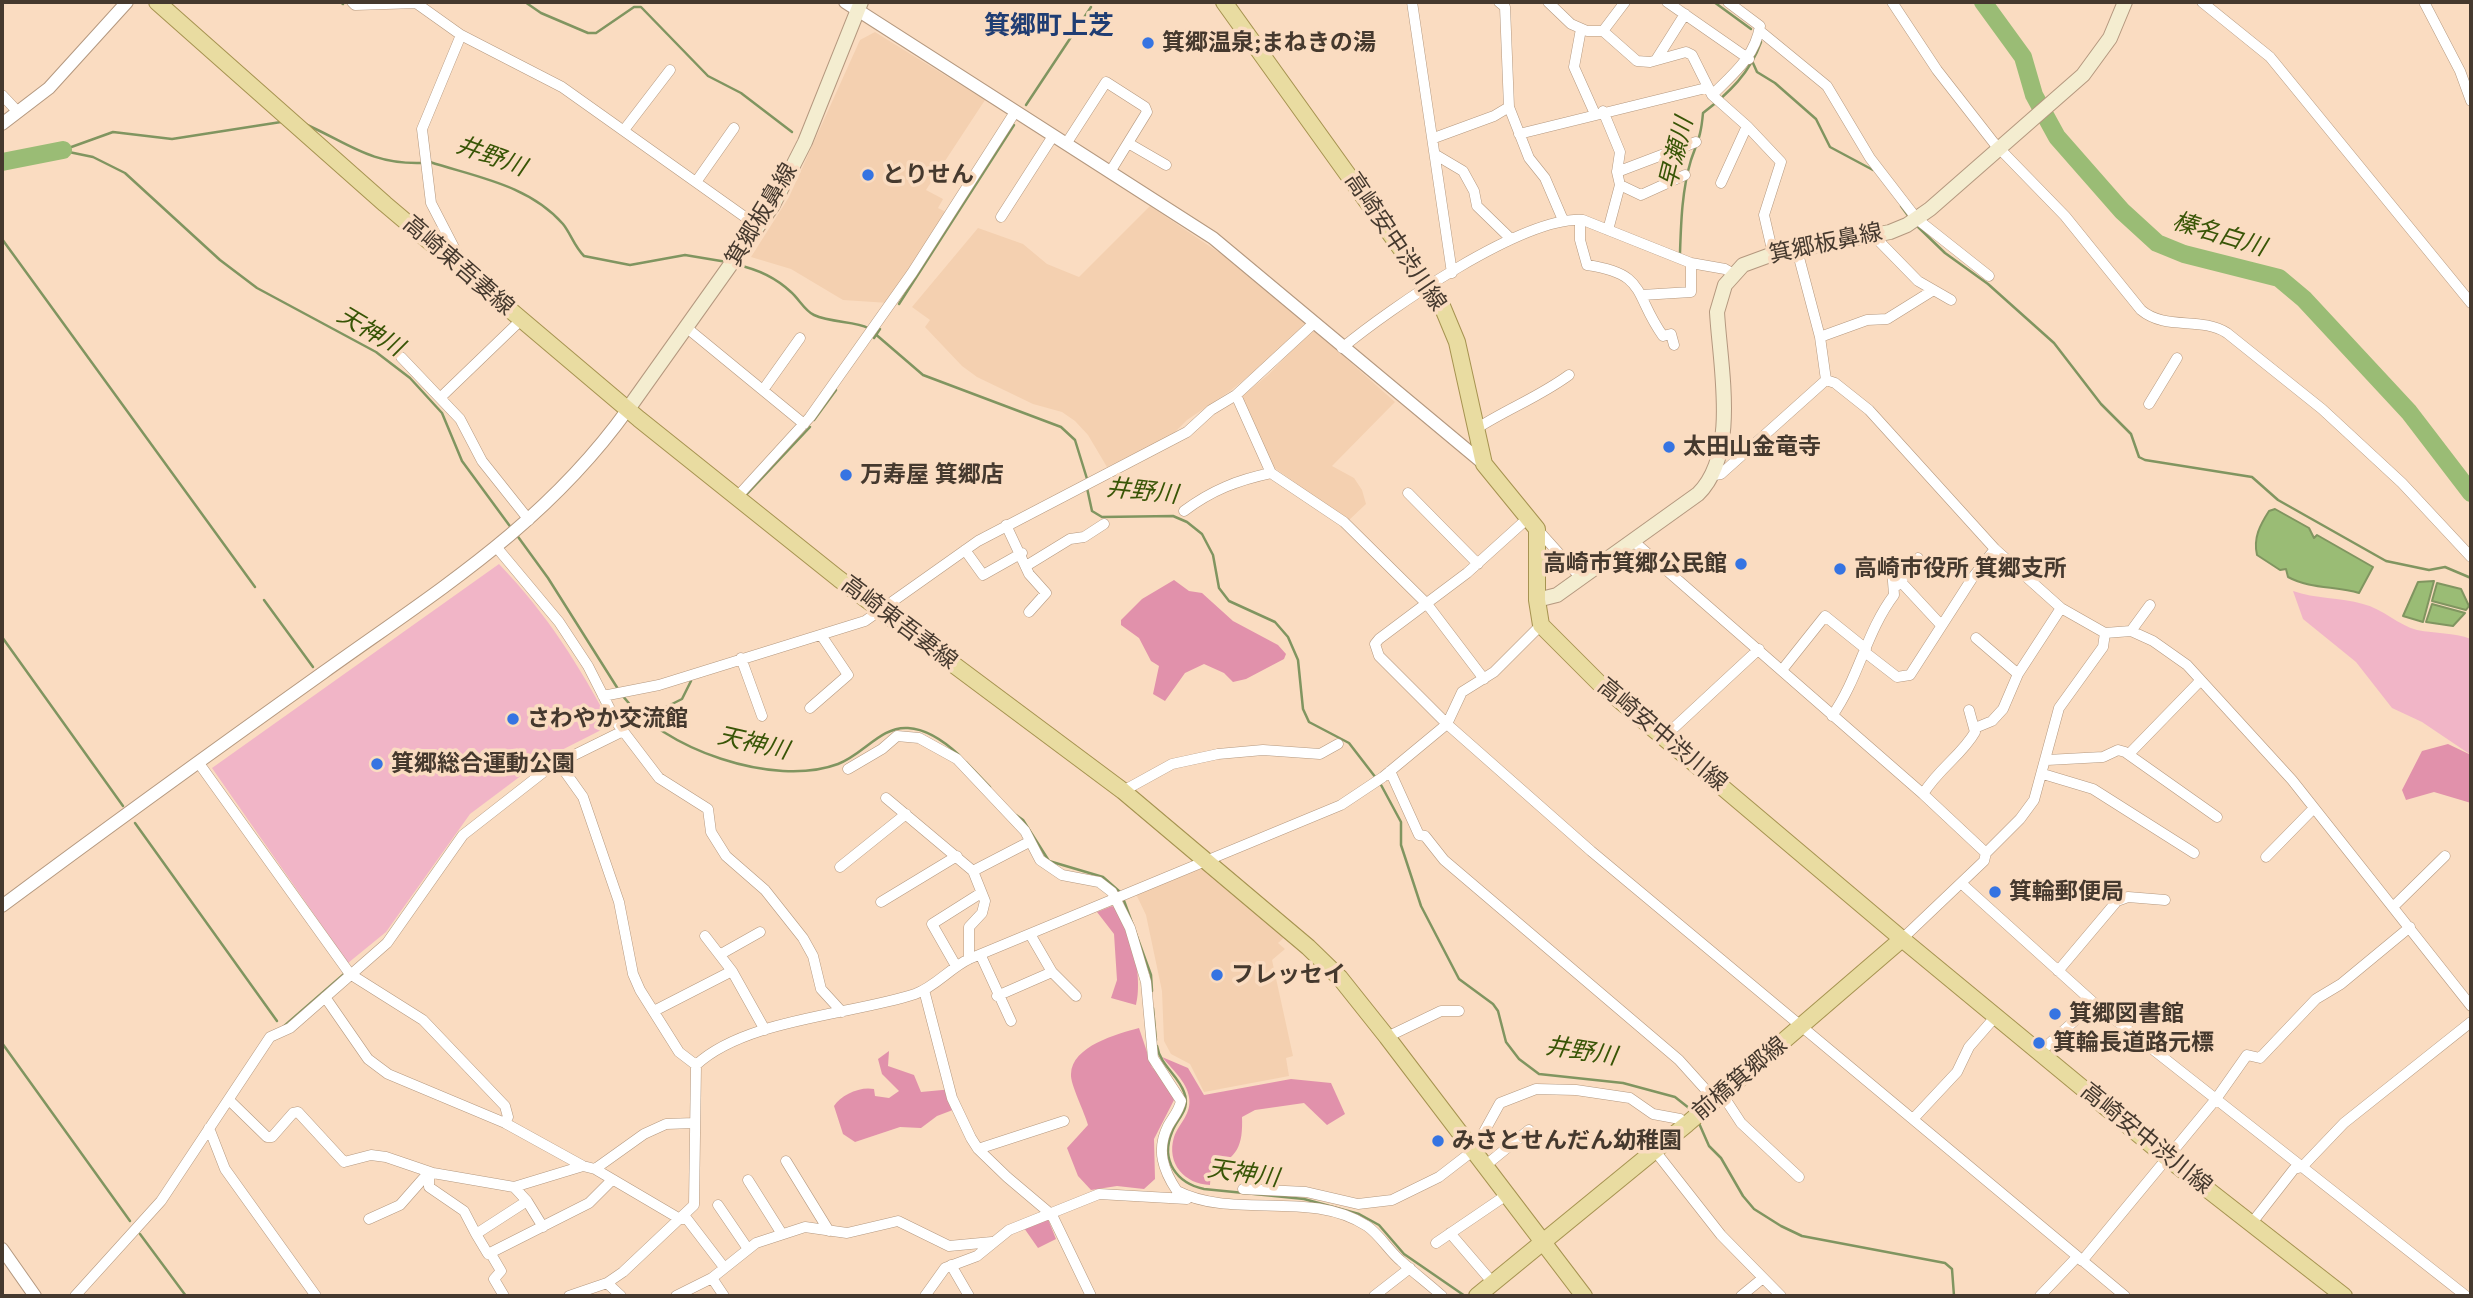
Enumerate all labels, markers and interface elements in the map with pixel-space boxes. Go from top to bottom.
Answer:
district label: 箕郷町上芝 [984,11,1114,43]
place label: 箕郷温泉;まねきの湯 [1162,29,1376,57]
marker: 箕郷温泉;まねきの湯 [1140,35,1156,51]
water label: 早瀬川 [1654,115,1700,191]
water label: 井野川 [452,131,530,183]
street label: 箕郷板鼻線 [721,159,803,271]
place label: とりせん [882,161,974,189]
marker: とりせん [860,167,876,183]
street label: 高崎安中渋川線 [1339,168,1451,316]
water label: 榛名白川 [2169,207,2269,263]
street label: 高崎東吾妻線 [397,210,519,322]
street label: 箕郷板鼻線 [1767,219,1885,269]
water label: 天神川 [332,301,408,363]
place label: 太田山金竜寺 [1683,433,1821,461]
marker: 太田山金竜寺 [1661,439,1677,455]
place label: 万寿屋 箕郷店 [860,461,1004,489]
marker: 万寿屋 箕郷店 [838,467,854,483]
water label: 井野川 [1105,474,1179,510]
place label: 高崎市箕郷公民館 [1543,550,1727,578]
place label: 高崎市役所 箕郷支所 [1854,555,2067,583]
marker: 高崎市箕郷公民館 [1733,556,1749,572]
marker: 高崎市役所 箕郷支所 [1832,561,1848,577]
street label: 高崎東吾妻線 [836,570,962,676]
street label: 高崎安中渋川線 [1591,673,1733,797]
place label: さわやか交流館 [527,705,688,733]
marker: さわやか交流館 [505,711,521,727]
water label: 天神川 [715,722,791,766]
place label: 箕郷総合運動公園 [391,750,575,778]
marker: 箕郷総合運動公園 [369,756,385,772]
place label: 箕輪郵便局 [2009,878,2124,906]
marker: 箕輪郵便局 [1987,884,2003,900]
place label: フレッセイ [1231,961,1346,989]
marker: フレッセイ [1209,967,1225,983]
place label: 箕郷図書館 [2069,1000,2184,1028]
marker: 箕郷図書館 [2047,1006,2063,1022]
place label: 箕輪長道路元標 [2053,1029,2214,1057]
street label: 前橋箕郷線 [1687,1031,1793,1127]
water label: 井野川 [1543,1032,1619,1072]
marker: 箕輪長道路元標 [2031,1035,2047,1051]
street label: 高崎安中渋川線 [2075,1078,2217,1200]
place label: みさとせんだん幼稚園 [1452,1127,1682,1155]
marker: みさとせんだん幼稚園 [1430,1133,1446,1149]
water label: 天神川 [1205,1155,1281,1193]

